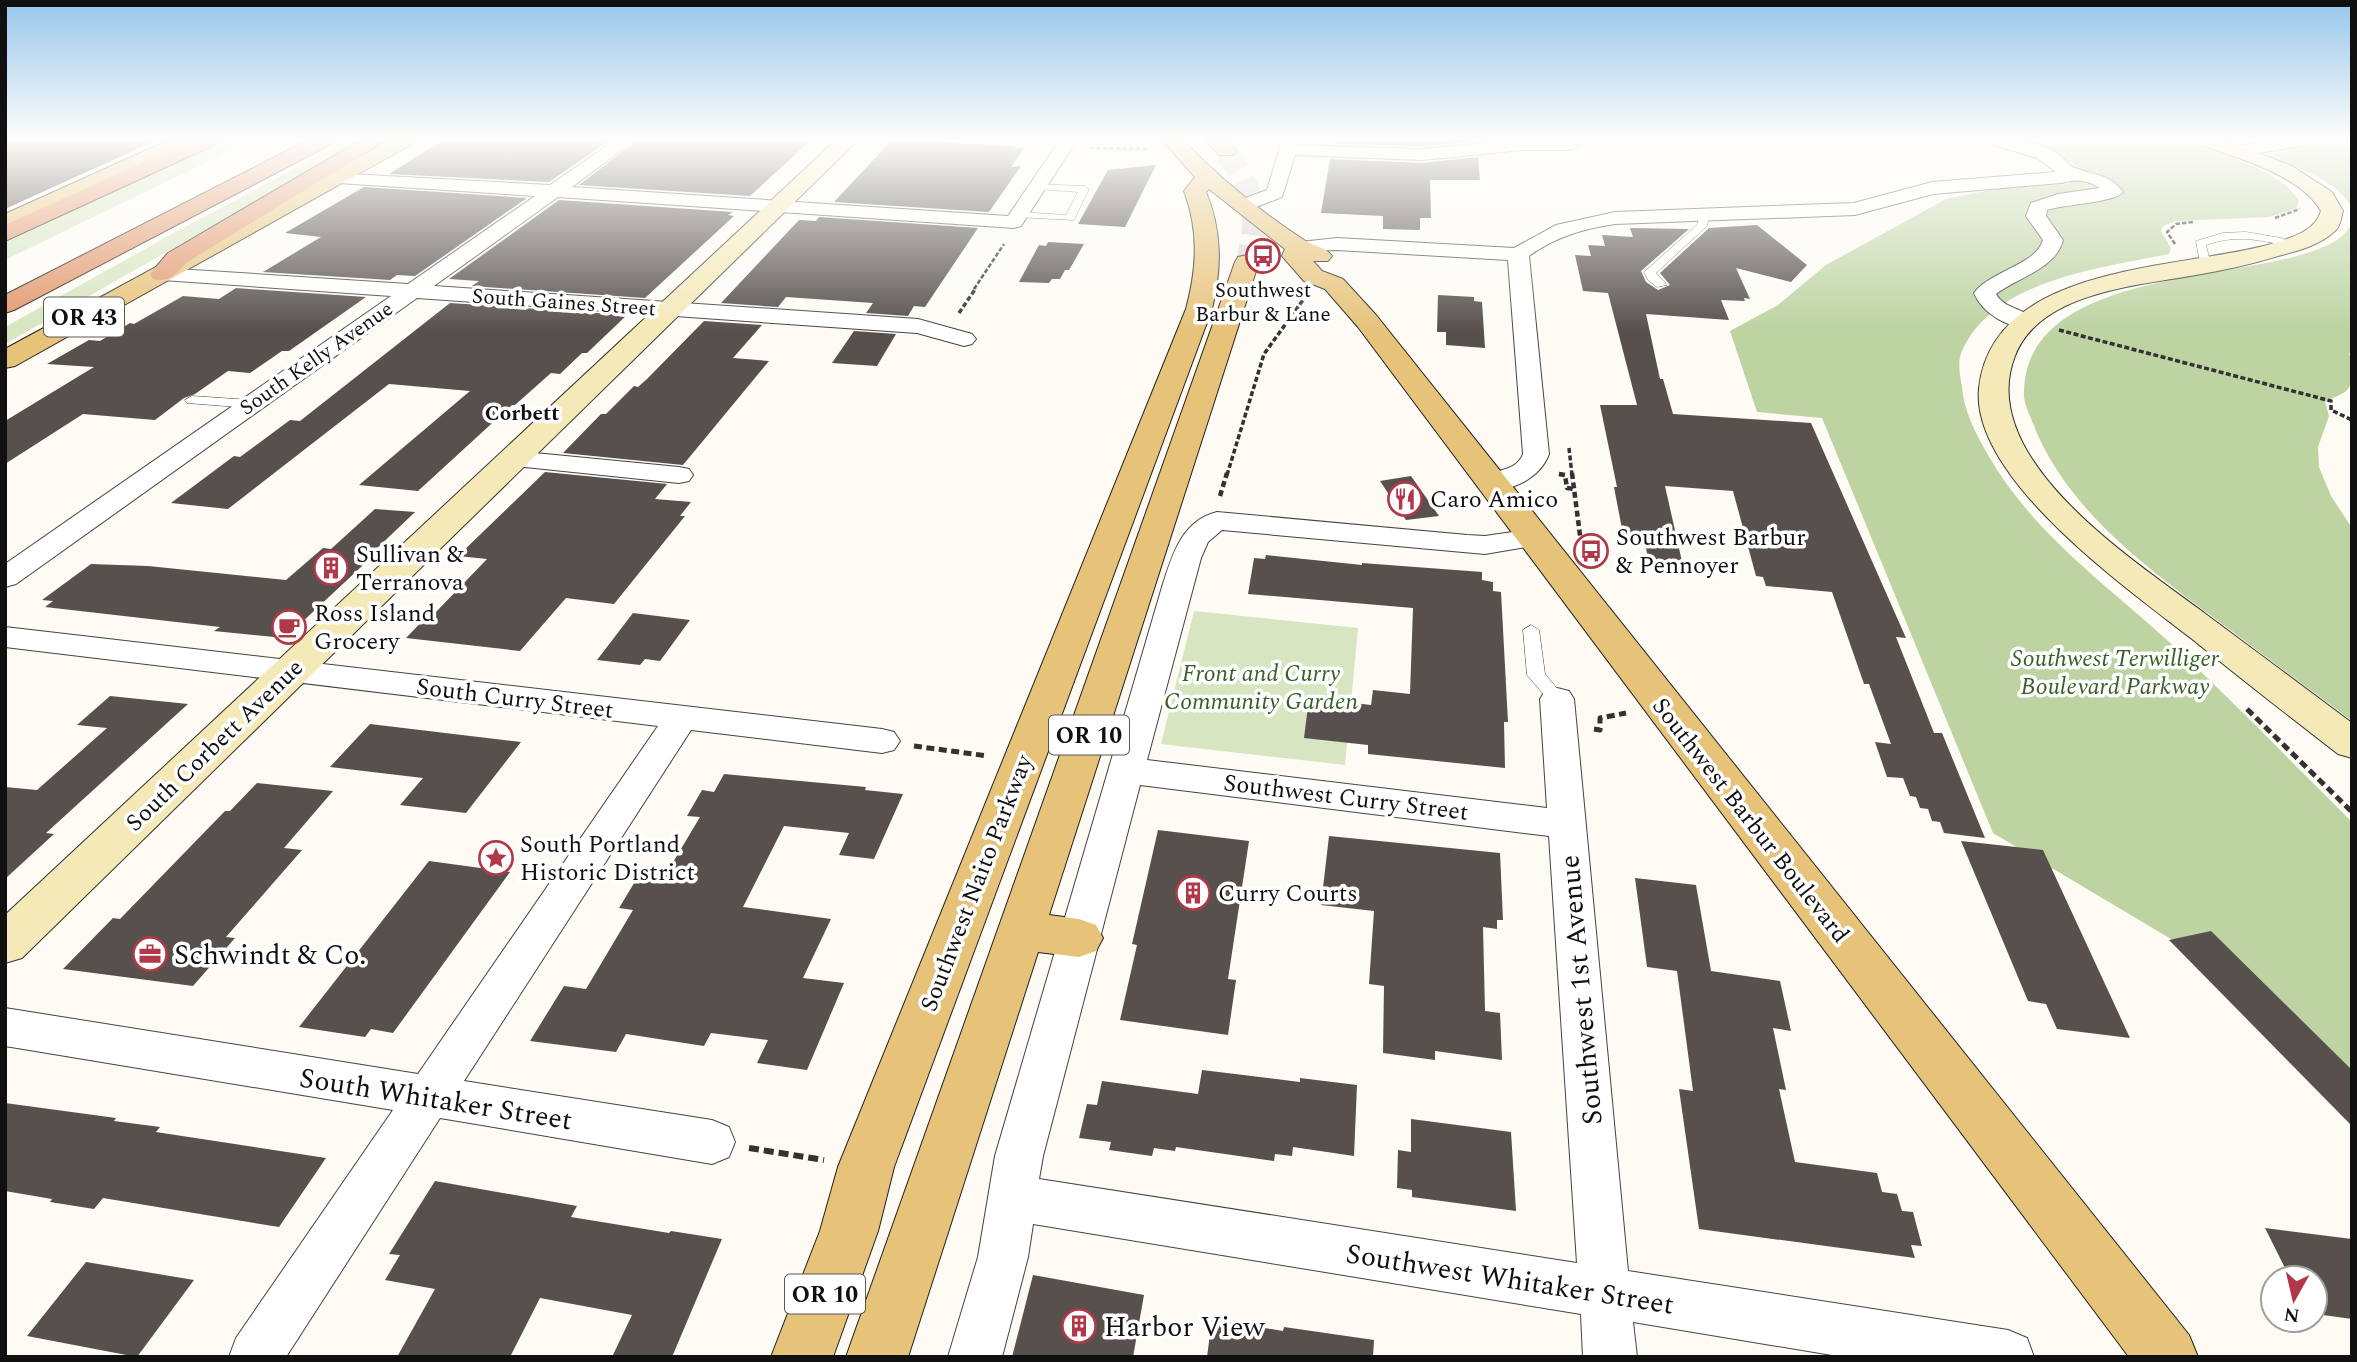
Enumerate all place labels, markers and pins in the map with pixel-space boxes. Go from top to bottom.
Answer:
bus stop icon: Southwest Barbur & Lane [1244,237,1282,275]
place label: Southwest Barbur & Lane [1195,275,1331,331]
restaurant icon: Caro Amico [1386,480,1424,518]
place label: Caro Amico [1430,482,1558,518]
place label: Southwest Barbur & Pennoyer [1616,520,1806,584]
bus stop icon: Southwest Barbur & Pennoyer [1572,532,1610,570]
place label: Sullivan & Terranova [356,537,464,601]
building icon: Sullivan & Terranova [312,549,350,587]
place label: Ross Island Grocery [314,596,435,660]
cafe icon: Ross Island Grocery [270,608,308,646]
place label: South Portland Historic District [520,827,695,891]
place icon: South Portland Historic District [477,839,515,877]
building icon: Curry Courts [1174,874,1212,912]
place label: Curry Courts [1218,876,1358,912]
place label: Schwindt & Co. [174,934,366,977]
office icon: Schwindt & Co. [131,935,169,973]
place label: Harbor View [1104,1306,1266,1349]
building icon: Harbor View [1060,1307,1098,1345]

